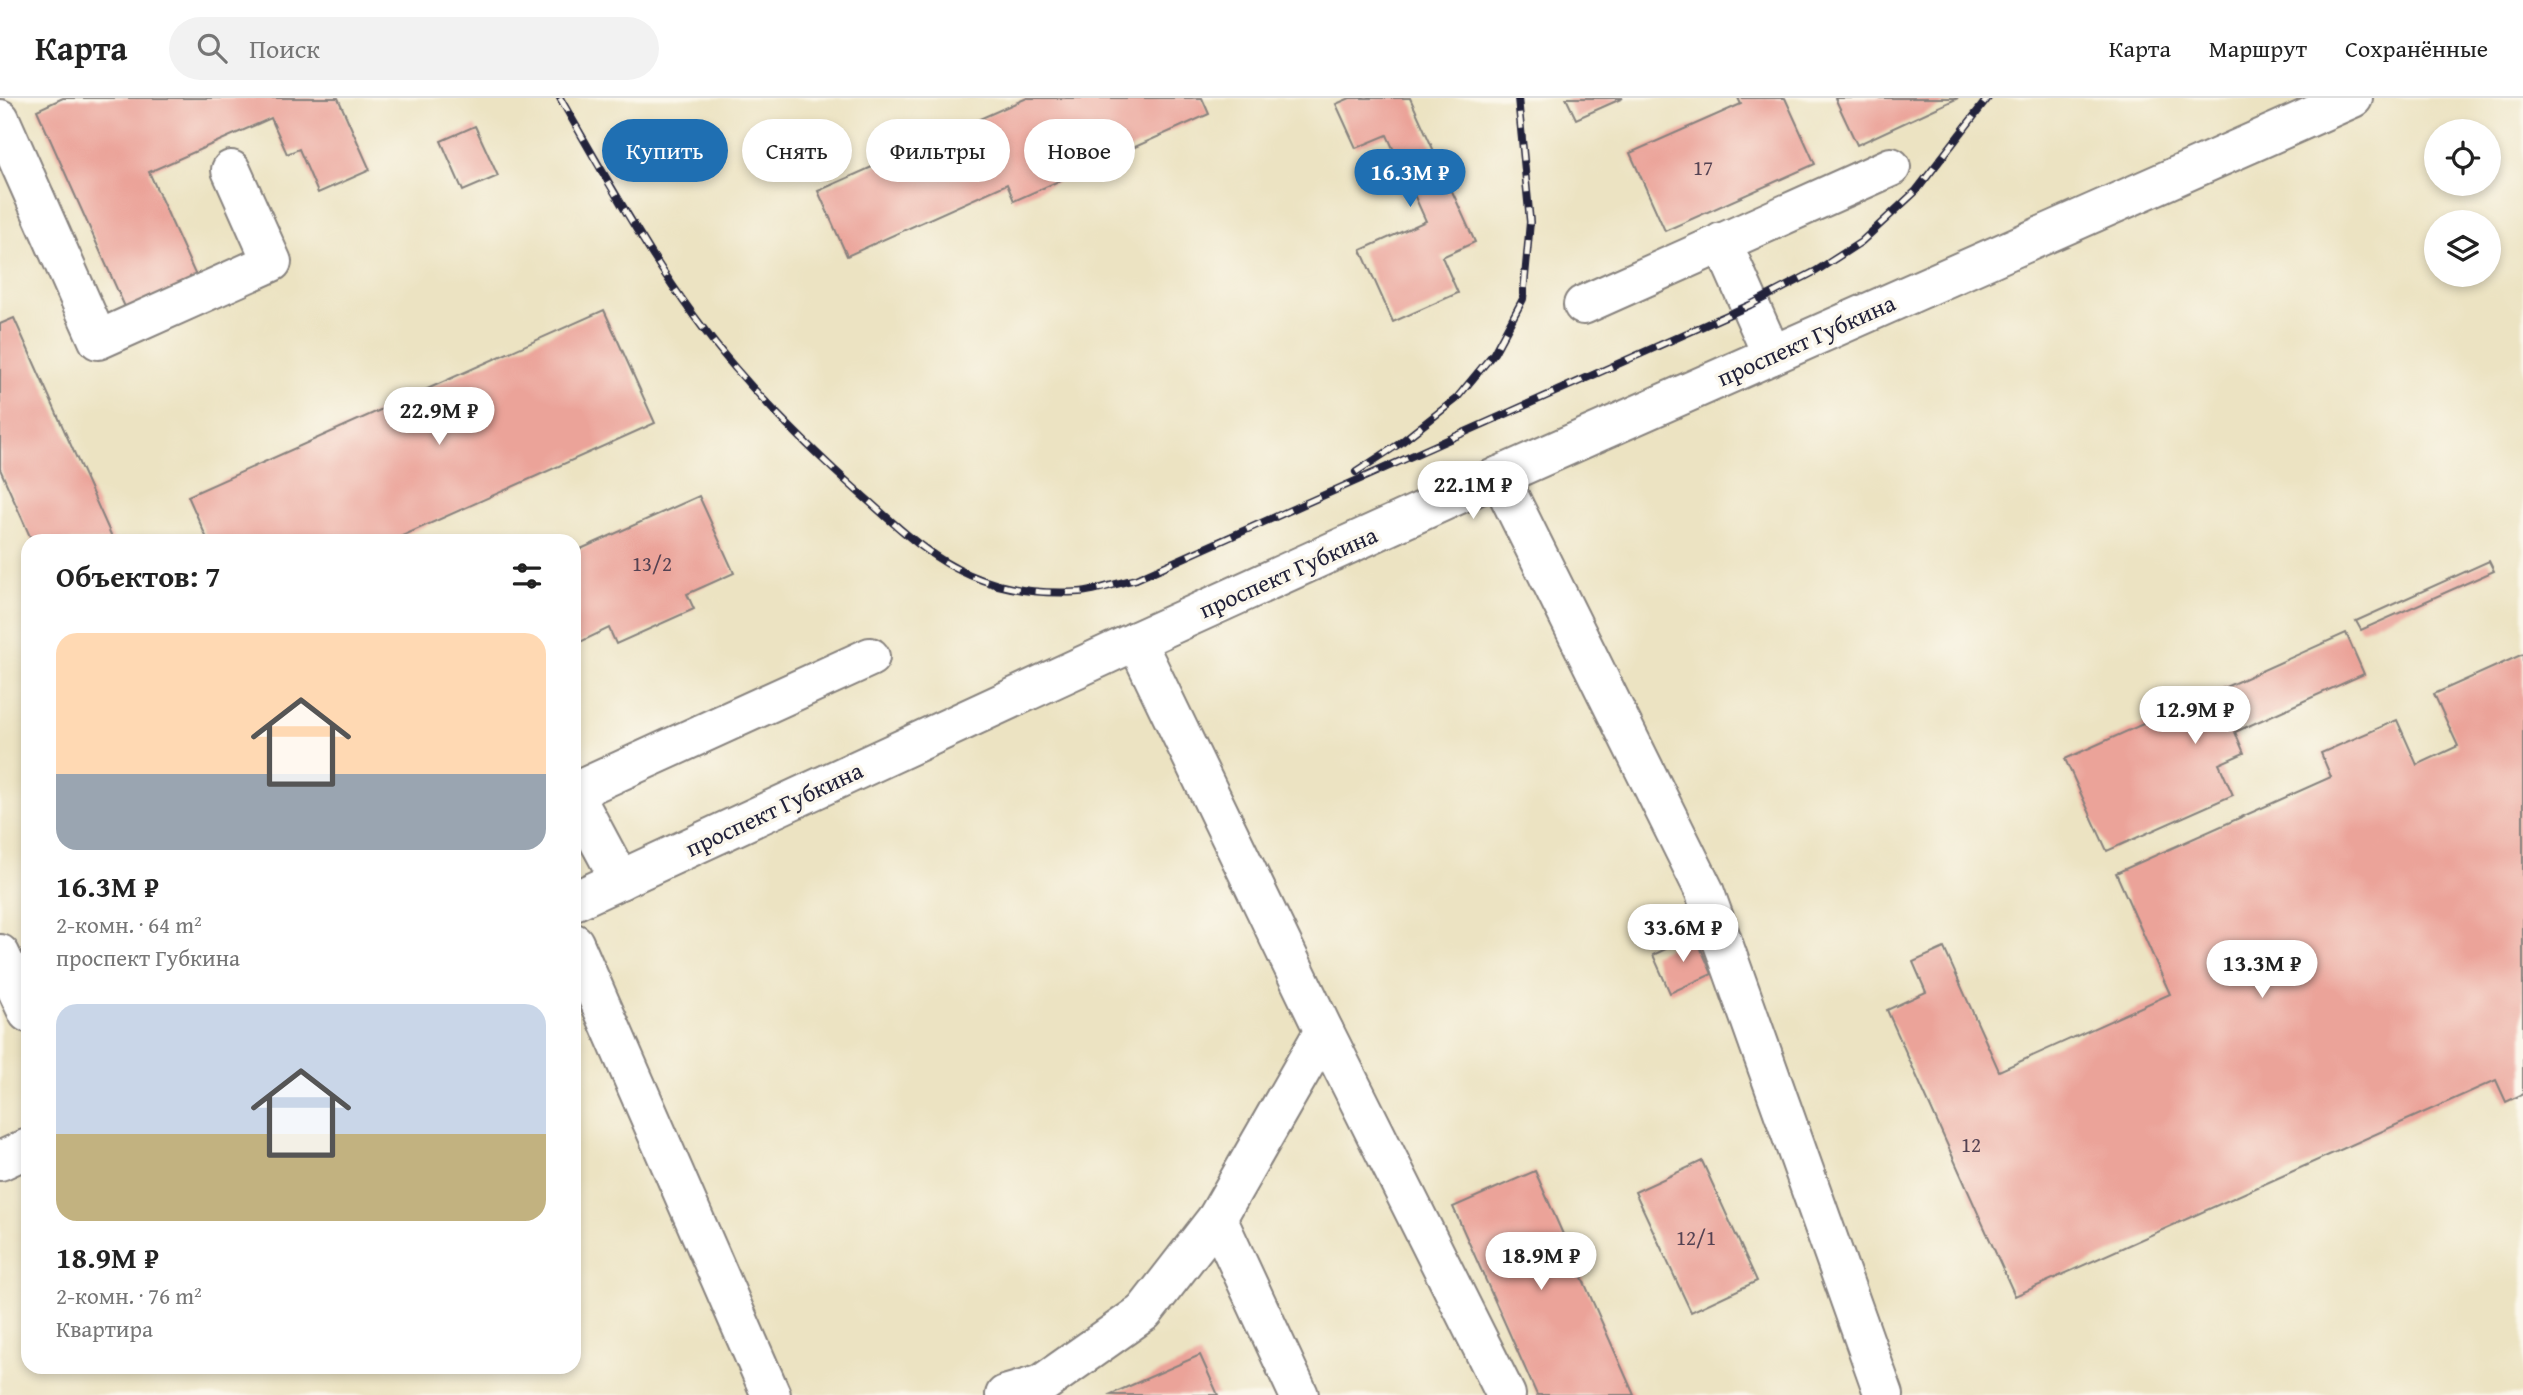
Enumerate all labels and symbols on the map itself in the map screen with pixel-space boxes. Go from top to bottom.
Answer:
pin: 16.3M ₽ [1345,150,1475,209]
house number: 17 [1693,152,1713,183]
street label: проспект Губкина [1711,285,1901,395]
pin: 22.9M ₽ [374,388,504,447]
pin: 22.1M ₽ [1408,462,1538,521]
street label: проспект Губкина [1193,517,1383,627]
house number: 13/2 [632,548,672,579]
pin: 12.9M ₽ [2130,686,2260,746]
street label: проспект Губкина [680,752,869,865]
pin: 33.6M ₽ [1618,904,1748,964]
pin: 13.3M ₽ [2197,940,2327,1000]
house number: 12 [1961,1129,1981,1160]
house number: 12/1 [1676,1222,1716,1253]
pin: 18.9M ₽ [1476,1232,1606,1292]

